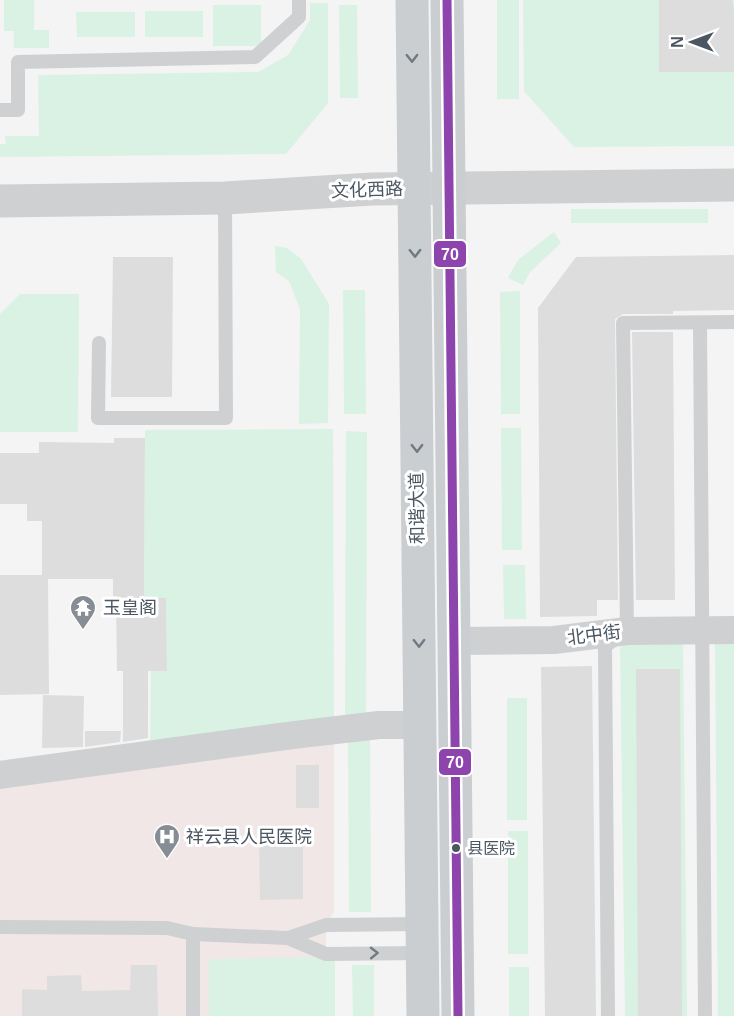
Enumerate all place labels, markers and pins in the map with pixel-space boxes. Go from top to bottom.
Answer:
temple icon: 玉皇阁 [68,593,98,631]
place label: 玉皇阁 [103,598,157,618]
hospital icon: 祥云县人民医院 [152,822,182,860]
place label: 祥云县人民医院 [186,827,312,847]
place label: 县医院 [467,840,515,857]
marker: 县医院 [450,842,462,854]

